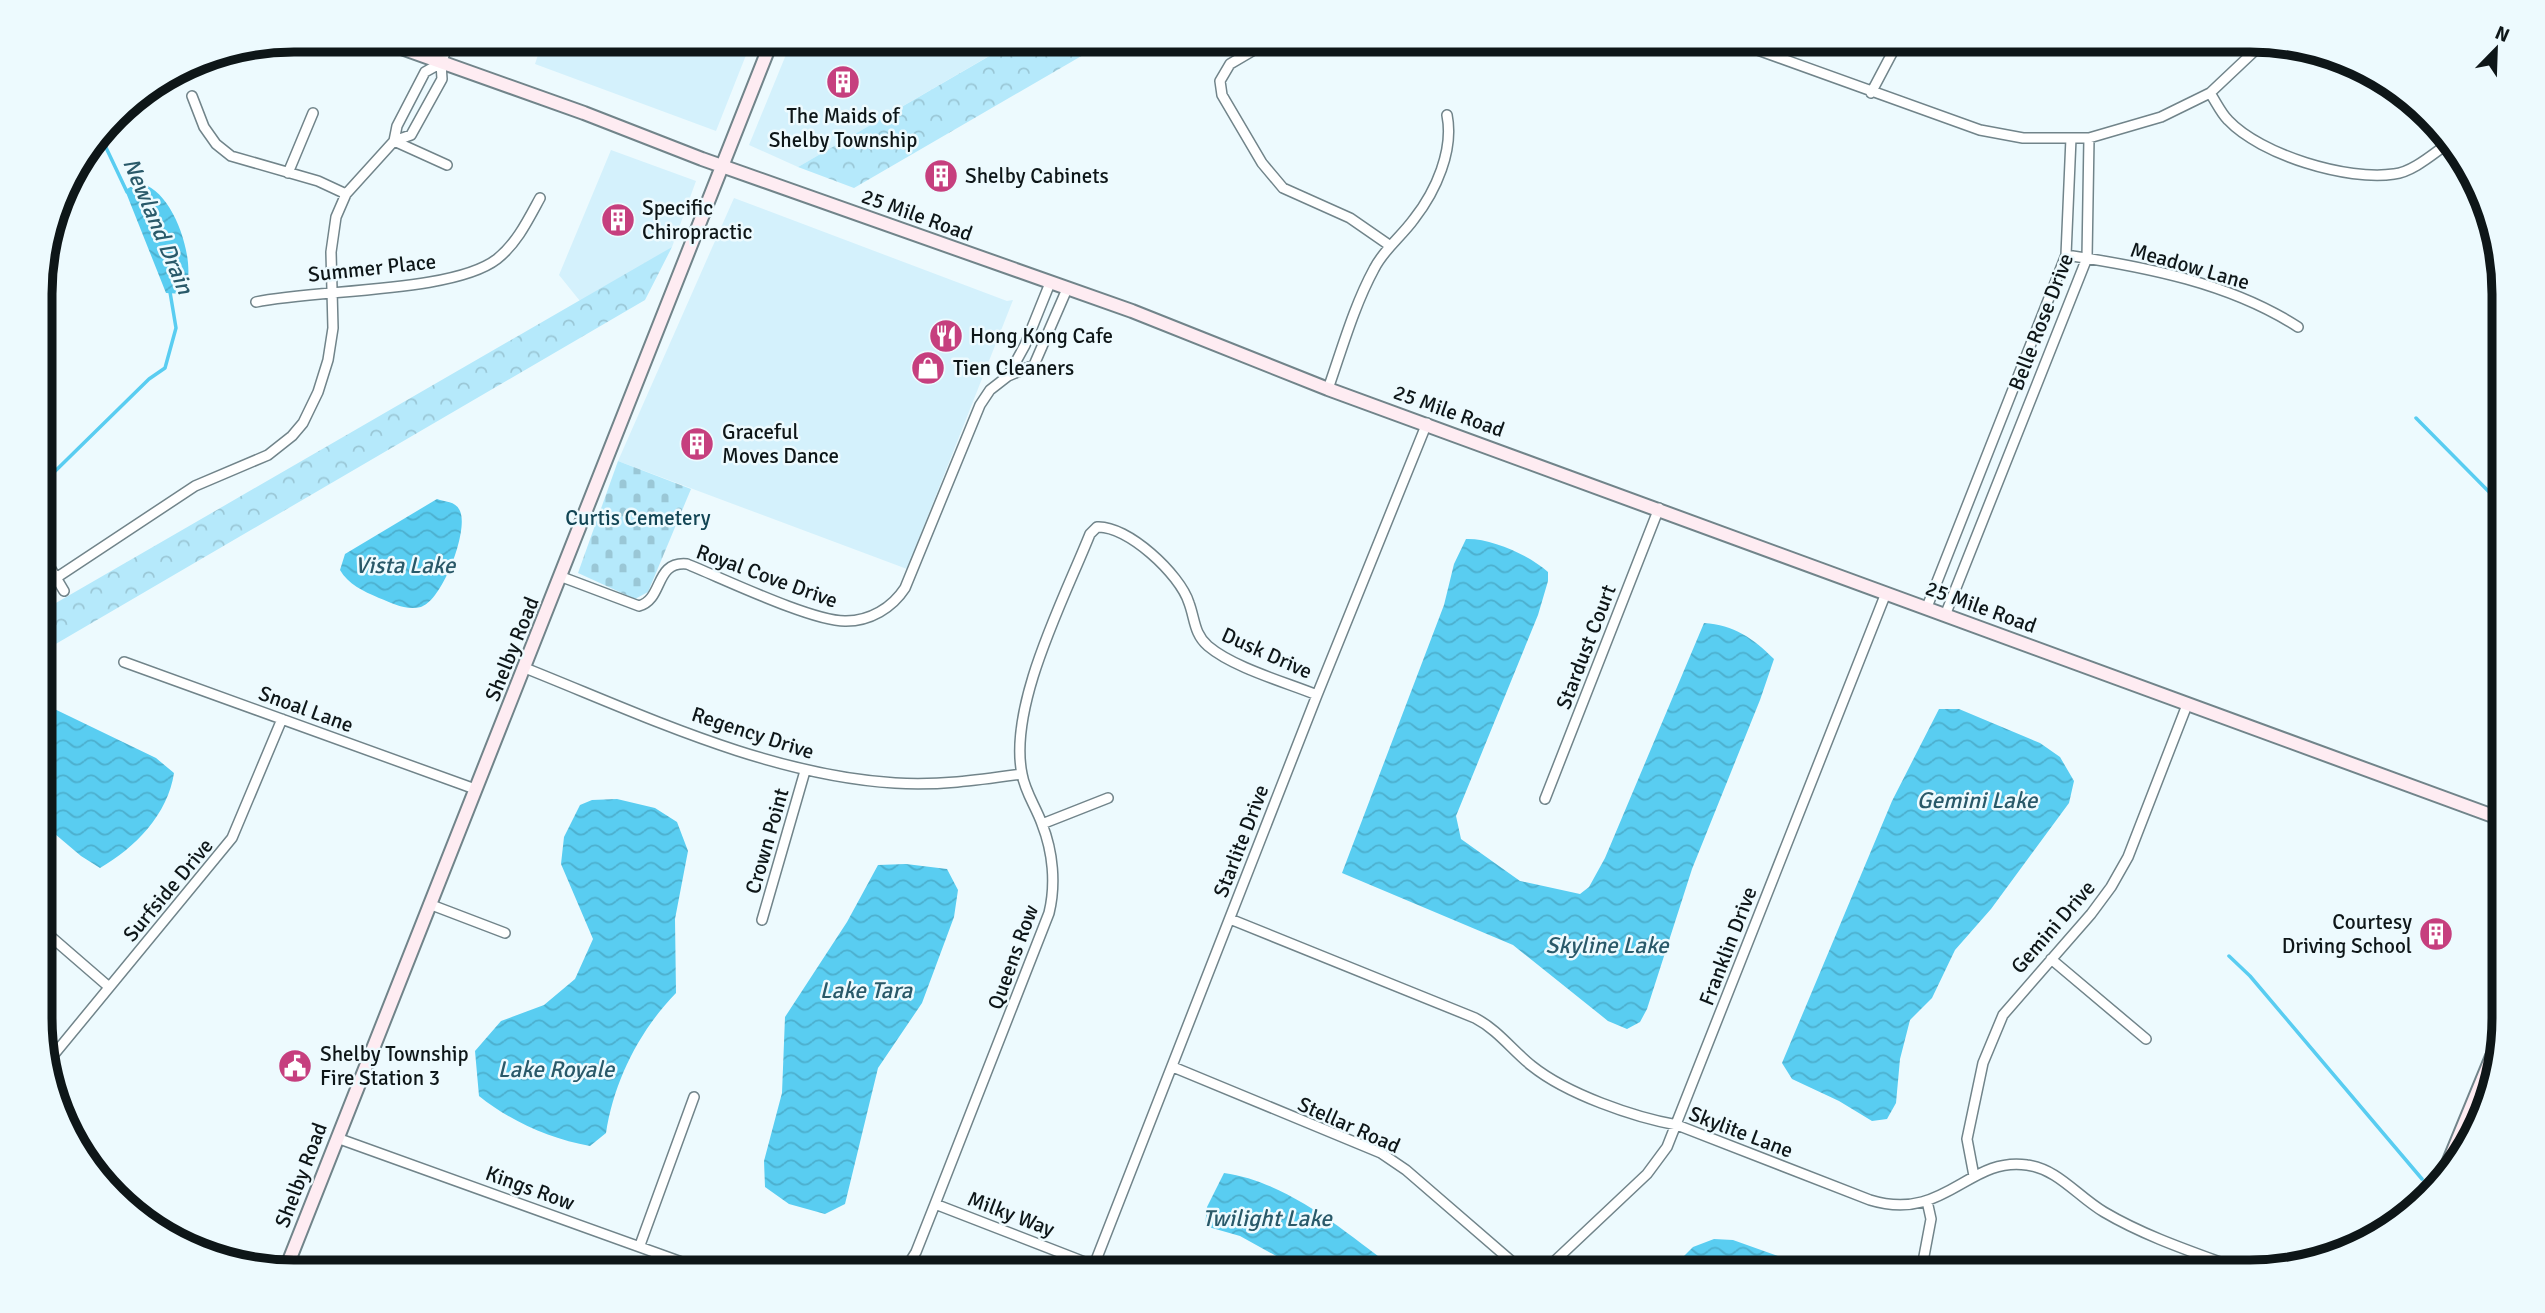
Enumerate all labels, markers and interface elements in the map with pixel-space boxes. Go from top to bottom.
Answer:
north arrow [2461,14,2531,84]
text: N [2491,21,2513,48]
building icon: The Maids of Shelby Township [824,63,862,101]
place label: The Maids of Shelby Township [769,103,917,153]
water label: Newland Drain [116,153,200,300]
building icon: Shelby Cabinets [922,157,960,195]
place label: Shelby Cabinets [965,163,1109,189]
street label: 25 Mile Road [858,183,976,247]
place label: Specific Chiropractic [642,195,752,245]
building icon: Specific Chiropractic [599,201,637,239]
street label: Meadow Lane [2127,237,2253,295]
street label: Summer Place [307,248,437,288]
street label: Belle Rose Drive [2003,250,2079,394]
restaurant icon: Hong Kong Cafe [927,317,965,355]
place label: Hong Kong Cafe [970,323,1113,349]
shop icon: Tien Cleaners [909,349,947,387]
place label: Tien Cleaners [953,355,1074,381]
street label: 25 Mile Road [1390,379,1508,443]
place label: Graceful Moves Dance [722,419,839,469]
building icon: Graceful Moves Dance [678,425,716,463]
park label: Curtis Cemetery [565,505,711,531]
street label: Royal Cove Drive [693,538,841,614]
water label: Vista Lake [355,551,457,580]
street label: 25 Mile Road [1922,575,2040,639]
street label: Stardust Court [1550,581,1622,713]
street label: Shelby Road [479,593,545,705]
street label: Dusk Drive [1218,622,1316,684]
street label: Snoal Lane [255,680,357,738]
street label: Regency Drive [688,701,818,765]
street label: Starlite Drive [1208,781,1274,901]
street label: Crown Point [740,785,794,897]
water label: Gemini Lake [1917,786,2039,815]
street label: Surfside Drive [117,833,219,947]
street label: Gemini Drive [2005,875,2101,979]
street label: Franklin Drive [1693,883,1763,1009]
street label: Queens Row [982,901,1044,1013]
place label: Courtesy Driving School [2282,909,2412,959]
building icon: Courtesy Driving School [2417,915,2455,953]
water label: Skyline Lake [1545,931,1670,960]
water label: Lake Tara [820,976,914,1005]
place label: Shelby Township Fire Station 3 [320,1041,469,1091]
public building icon: Shelby Township Fire Station 3 [276,1047,314,1085]
water label: Lake Royale [498,1055,616,1084]
street label: Stellar Road [1294,1091,1404,1159]
street label: Skylite Lane [1685,1100,1797,1164]
street label: Shelby Road [269,1119,333,1231]
street label: Kings Row [482,1160,578,1216]
street label: Milky Way [964,1186,1058,1243]
water label: Twilight Lake [1202,1204,1333,1233]

